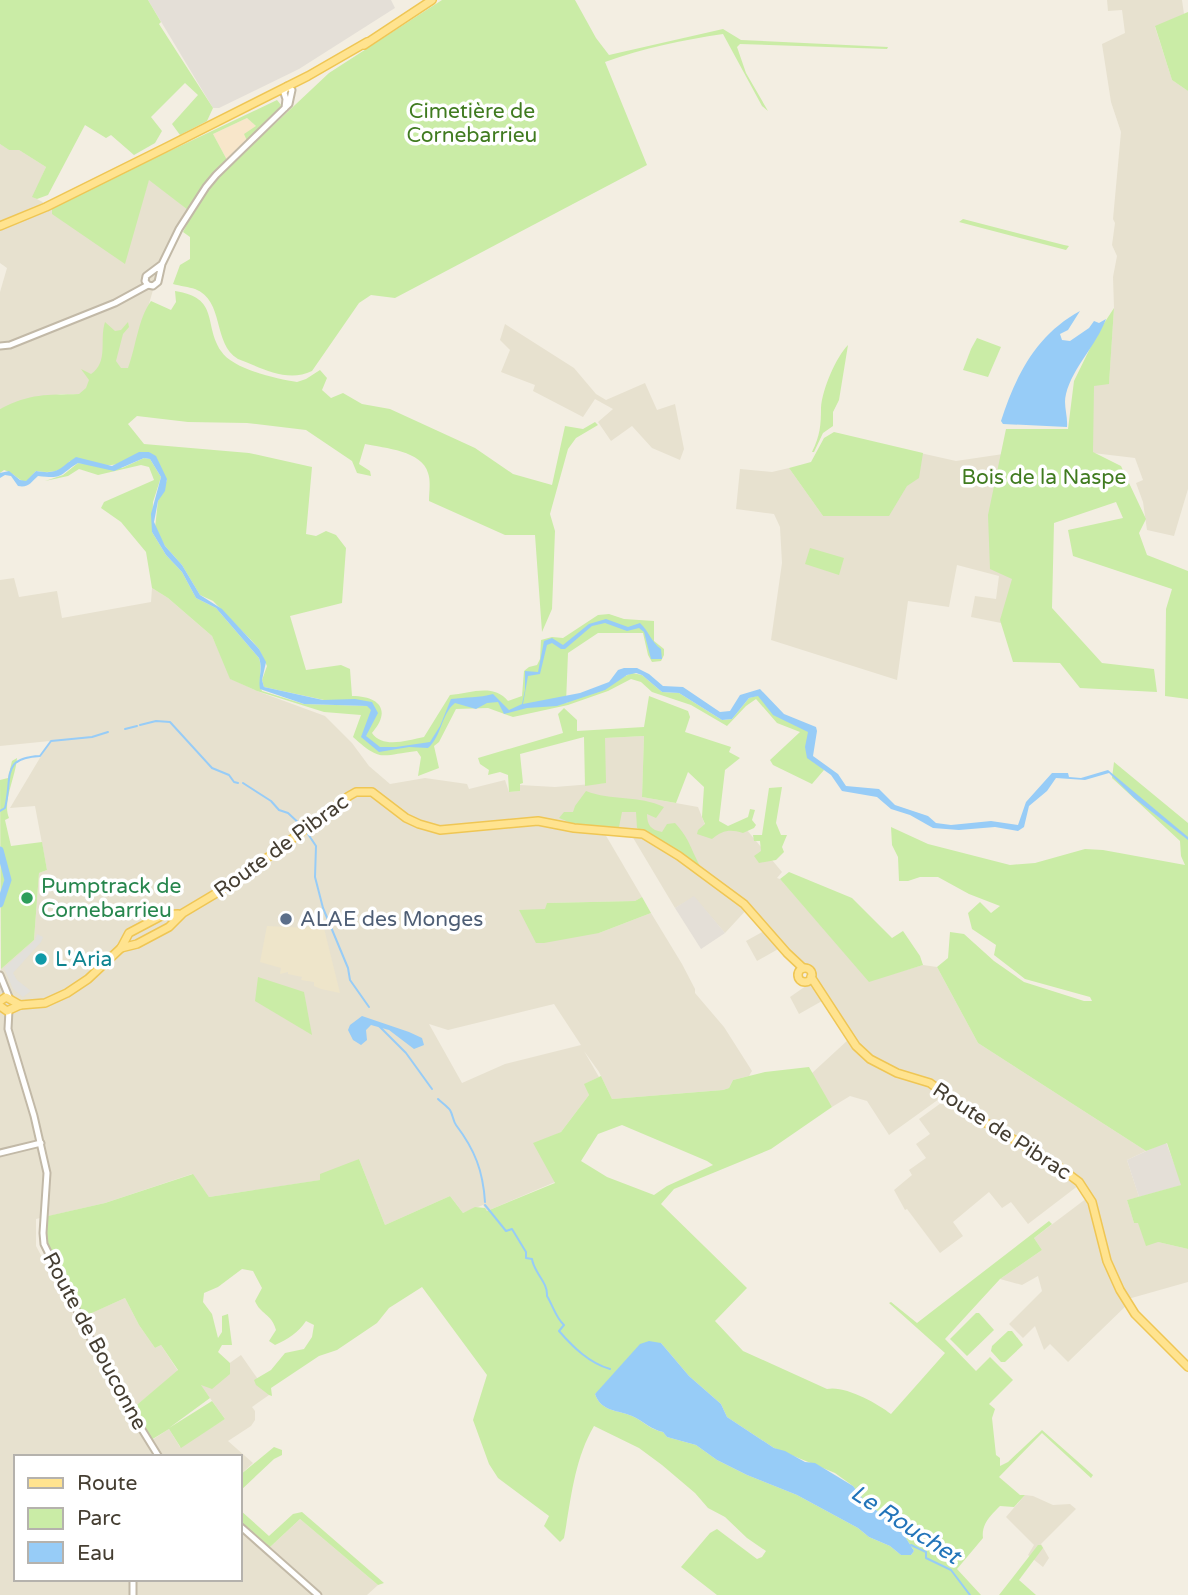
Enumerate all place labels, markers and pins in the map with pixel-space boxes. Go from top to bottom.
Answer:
place label: Pumptrack de Cornebarrieu [41,874,181,923]
marker: Pumptrack de Cornebarrieu [19,890,35,906]
place label: ALAE des Monges [300,907,483,932]
marker: ALAE des Monges [278,911,294,927]
place label: L'Aria [55,947,112,972]
marker: L'Aria [33,951,49,967]

